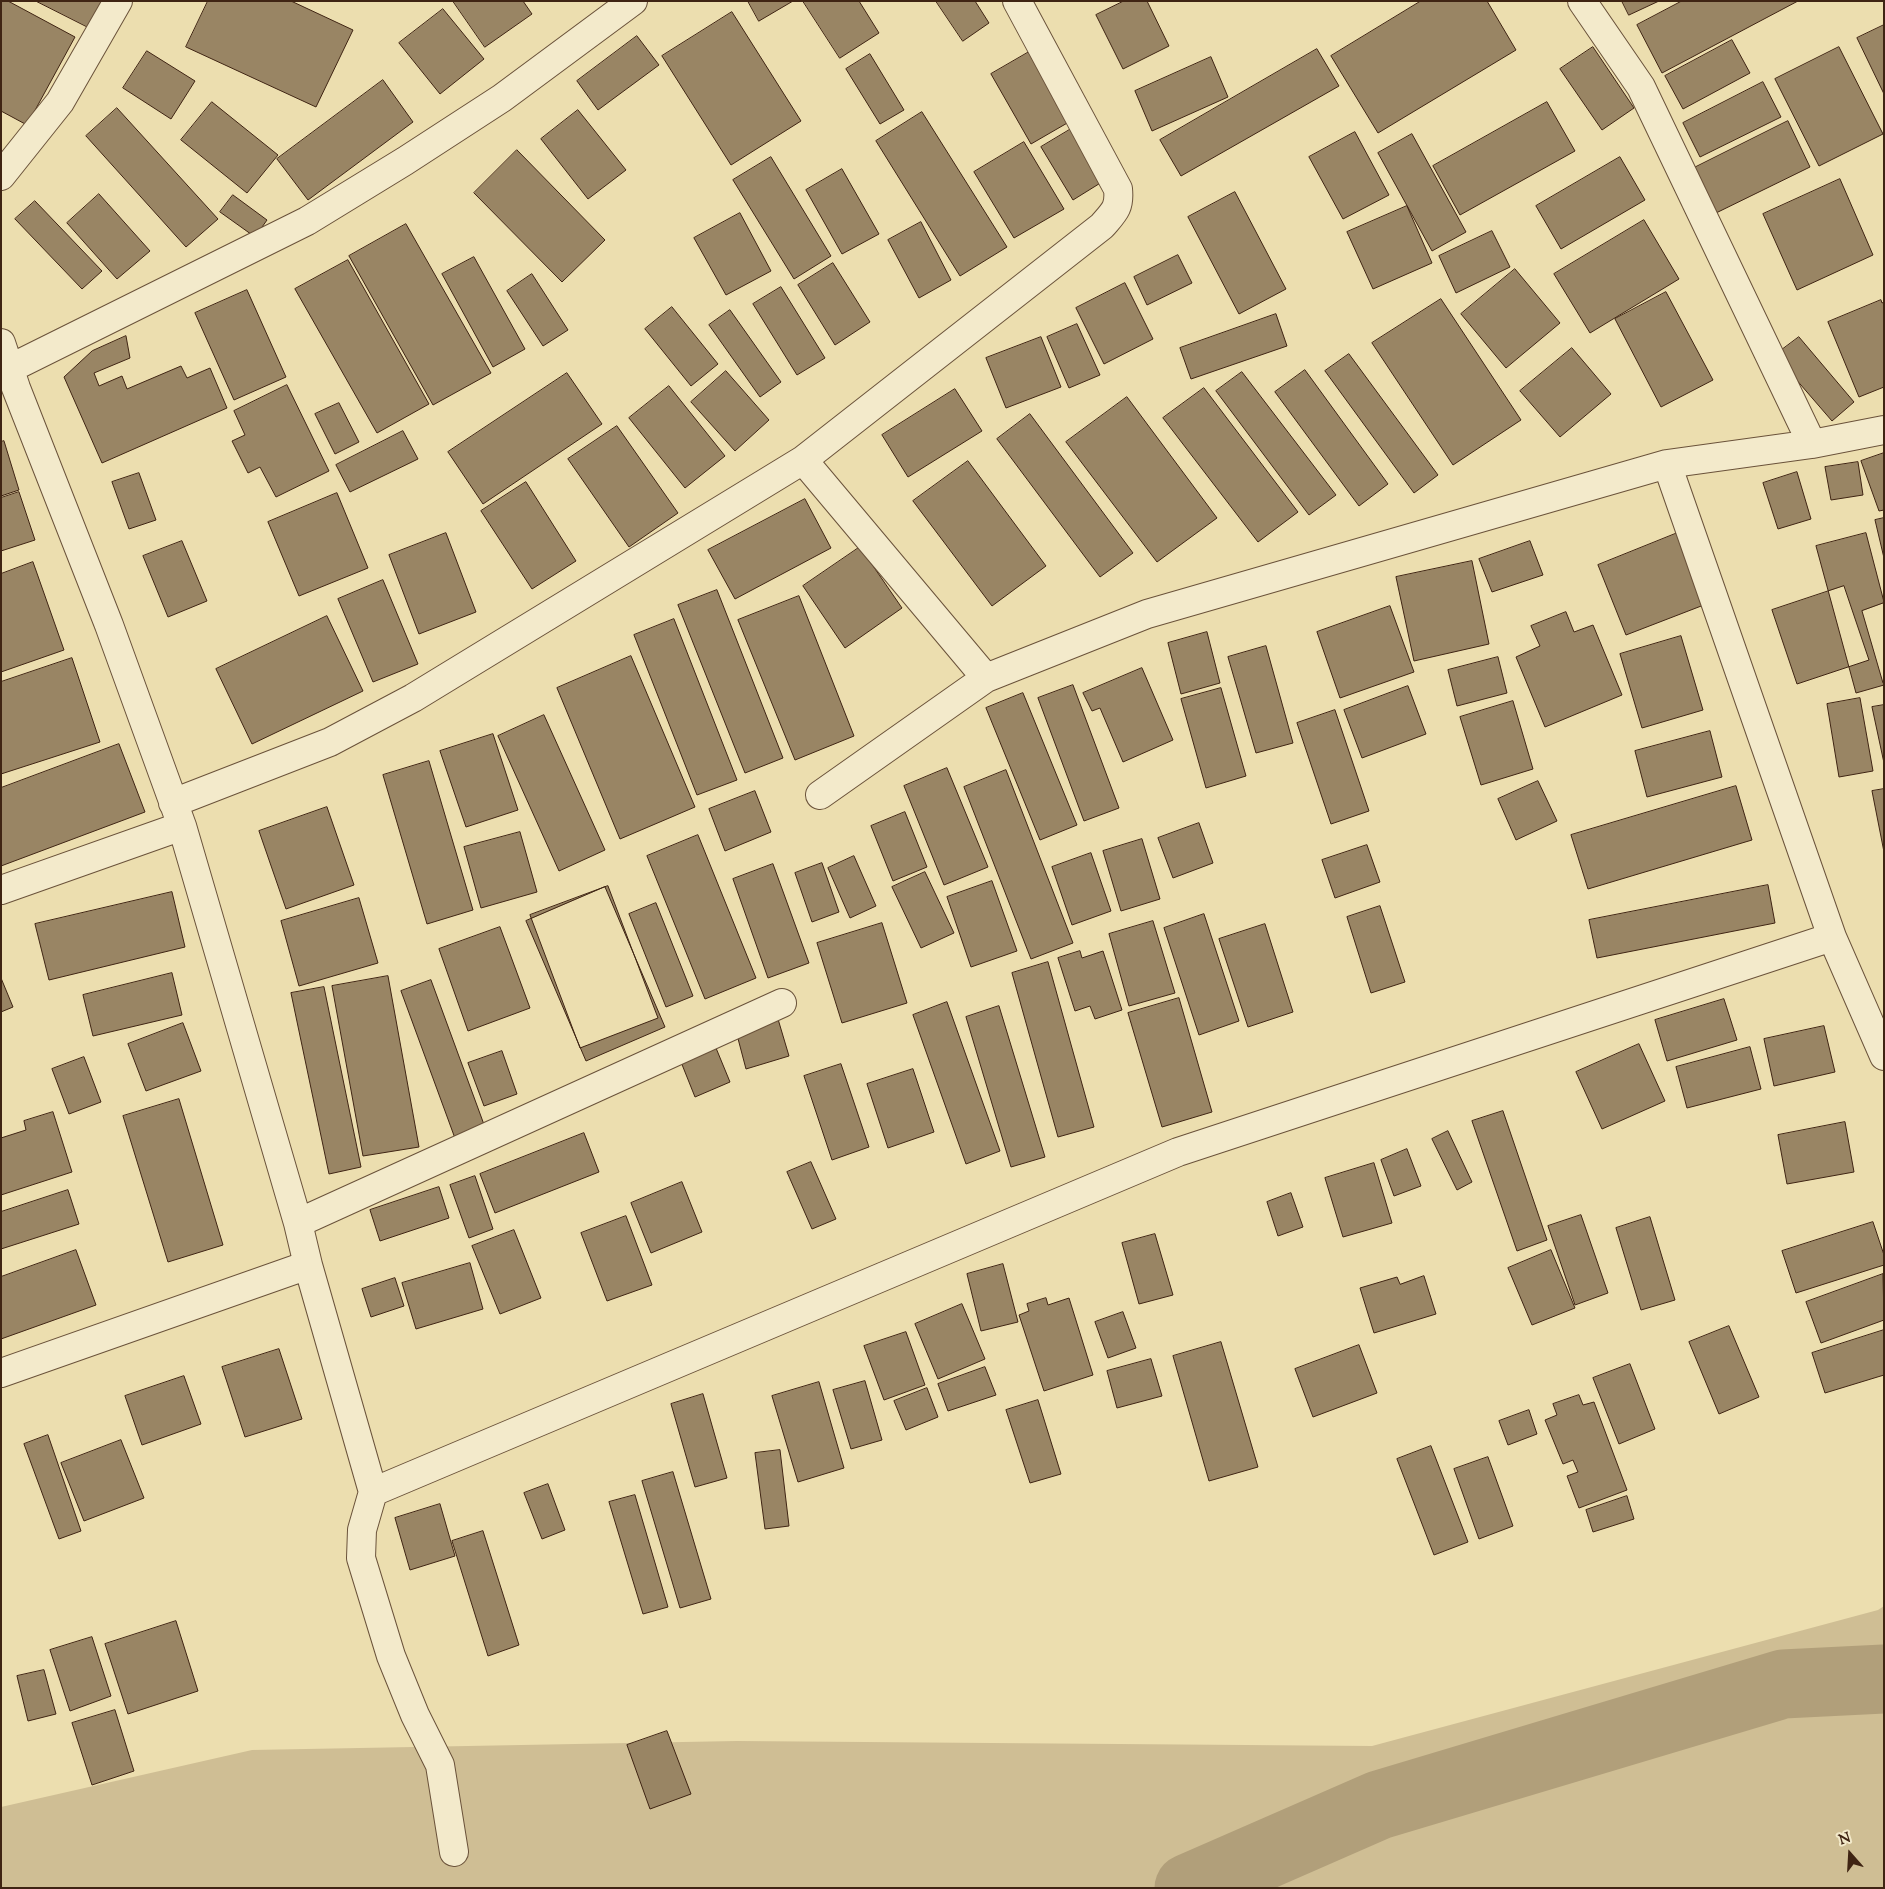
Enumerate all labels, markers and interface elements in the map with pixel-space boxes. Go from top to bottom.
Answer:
north arrow [1825,1829,1875,1879]
text: N [1837,1829,1854,1851]

